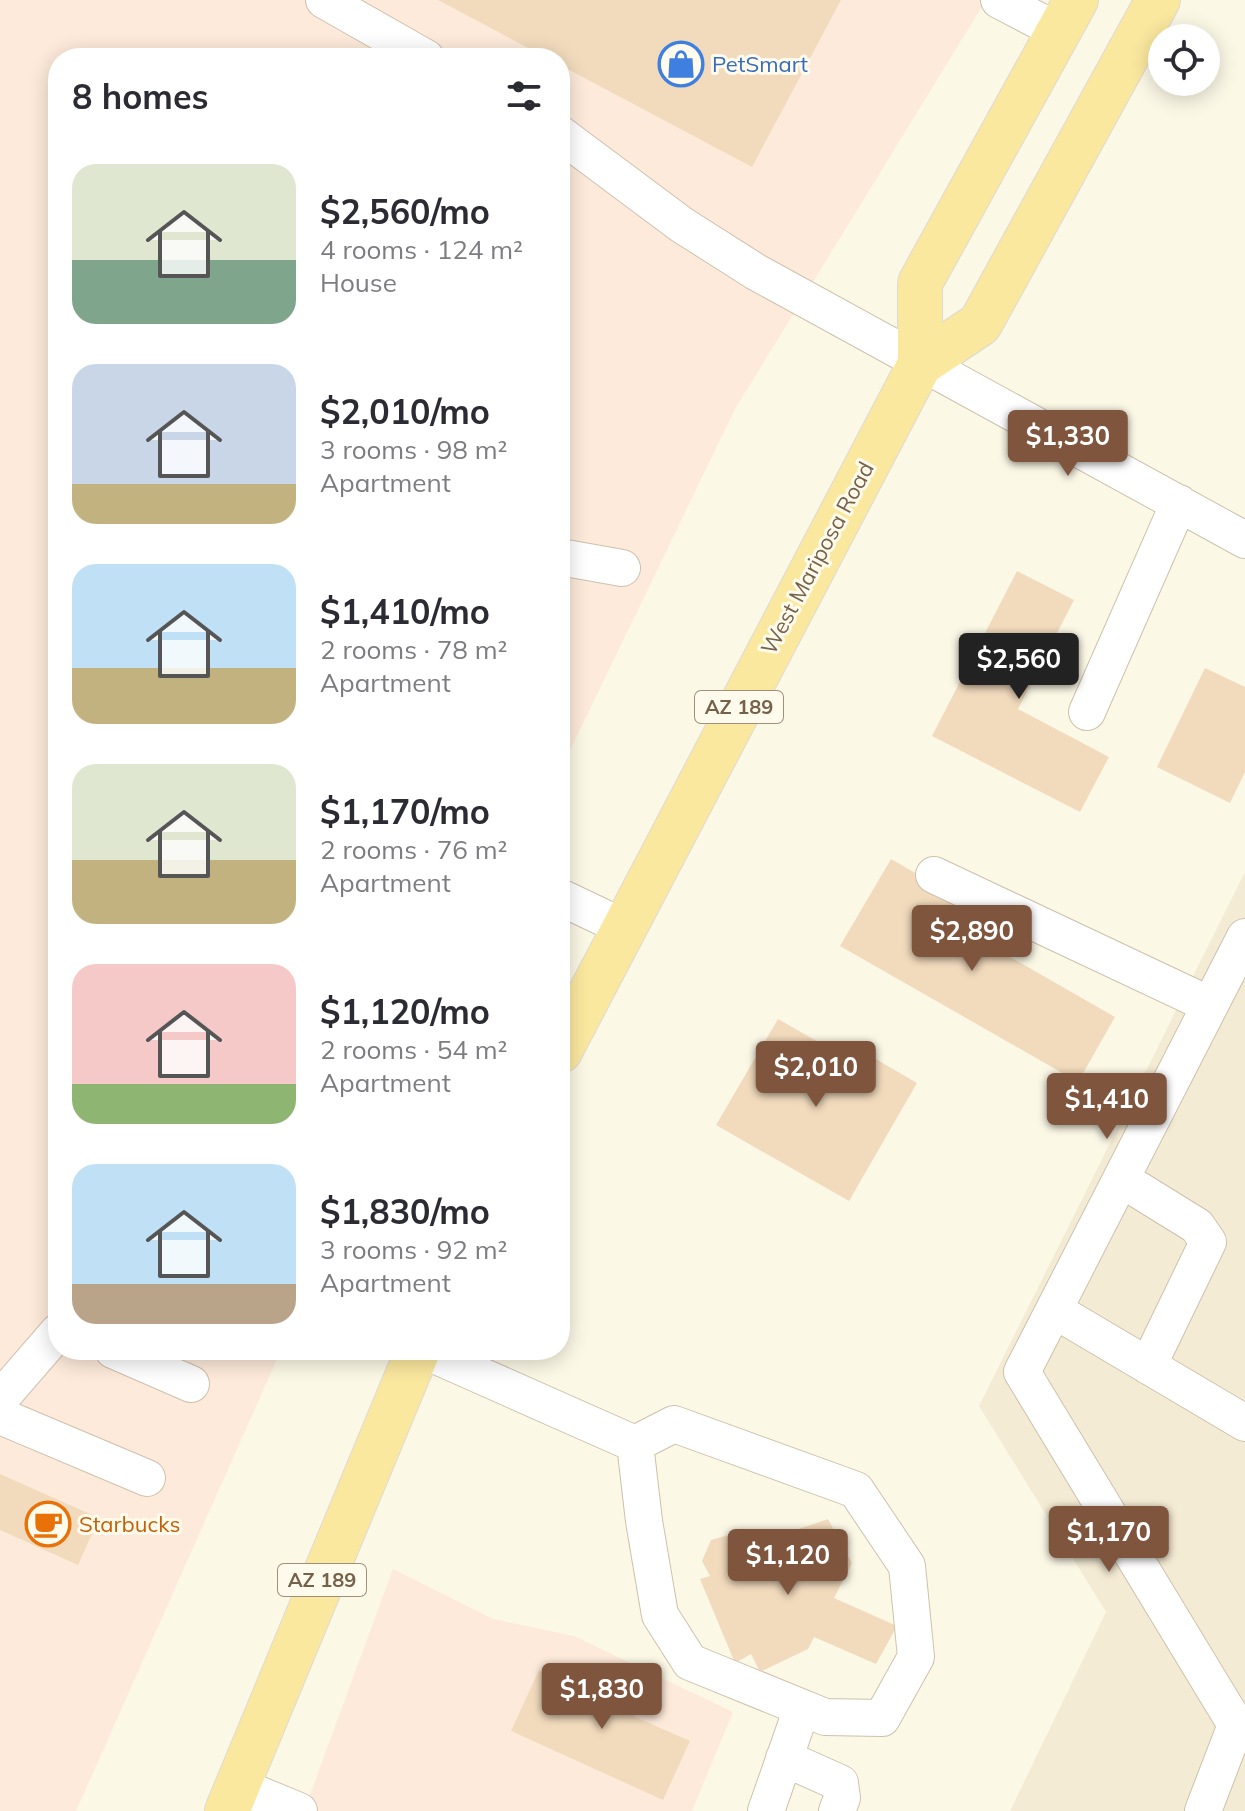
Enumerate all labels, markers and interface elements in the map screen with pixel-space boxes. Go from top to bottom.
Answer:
map controls [1148,24,1220,96]
button: locate [1148,24,1220,96]
shop icon: PetSmart [657,40,705,88]
place label: PetSmart [712,50,808,78]
icon: filters [502,74,546,118]
text: 8 homes [72,75,209,118]
text: $2,560/mo [320,190,490,233]
icon: home [136,196,232,292]
text: 4 rooms · 124 m² [320,233,523,266]
text: House [320,266,397,299]
text: $2,010/mo [320,390,490,433]
icon: home [136,396,232,492]
pin: $1,330 [1003,410,1133,478]
text: $1,330 [1026,419,1110,452]
text: 3 rooms · 98 m² [320,433,507,466]
street label: West Mariposa Road [754,457,880,659]
text: Apartment [320,466,451,499]
text: $1,410/mo [320,590,490,633]
icon: home [136,596,232,692]
text: 2 rooms · 78 m² [320,633,507,666]
pin: $2,560 [954,633,1084,701]
text: $2,560 [977,642,1061,675]
text: Apartment [320,666,451,699]
road number: AZ 189 [695,691,783,723]
text: $1,170/mo [320,790,490,833]
icon: home [136,796,232,892]
text: 2 rooms · 76 m² [320,833,507,866]
text: Apartment [320,866,451,899]
pin: $2,890 [907,905,1037,973]
text: $2,890 [930,914,1014,947]
text: $1,120/mo [320,990,490,1033]
icon: home [136,996,232,1092]
text: 2 rooms · 54 m² [320,1033,507,1066]
pin: $2,010 [751,1041,881,1109]
text: $2,010 [774,1050,858,1083]
text: Apartment [320,1066,451,1099]
pin: $1,410 [1042,1073,1172,1141]
text: $1,410 [1065,1082,1149,1115]
text: $1,830/mo [320,1190,490,1233]
icon: home [136,1196,232,1292]
text: 3 rooms · 92 m² [320,1233,507,1266]
text: Apartment [320,1266,451,1299]
cafe icon: Starbucks [24,1500,72,1548]
pin: $1,170 [1044,1506,1174,1574]
place label: Starbucks [79,1510,180,1538]
text: $1,170 [1067,1515,1151,1548]
pin: $1,120 [723,1529,853,1597]
text: $1,120 [746,1538,830,1571]
road number: AZ 189 [278,1564,366,1596]
pin: $1,830 [537,1663,667,1731]
text: $1,830 [560,1672,644,1705]

